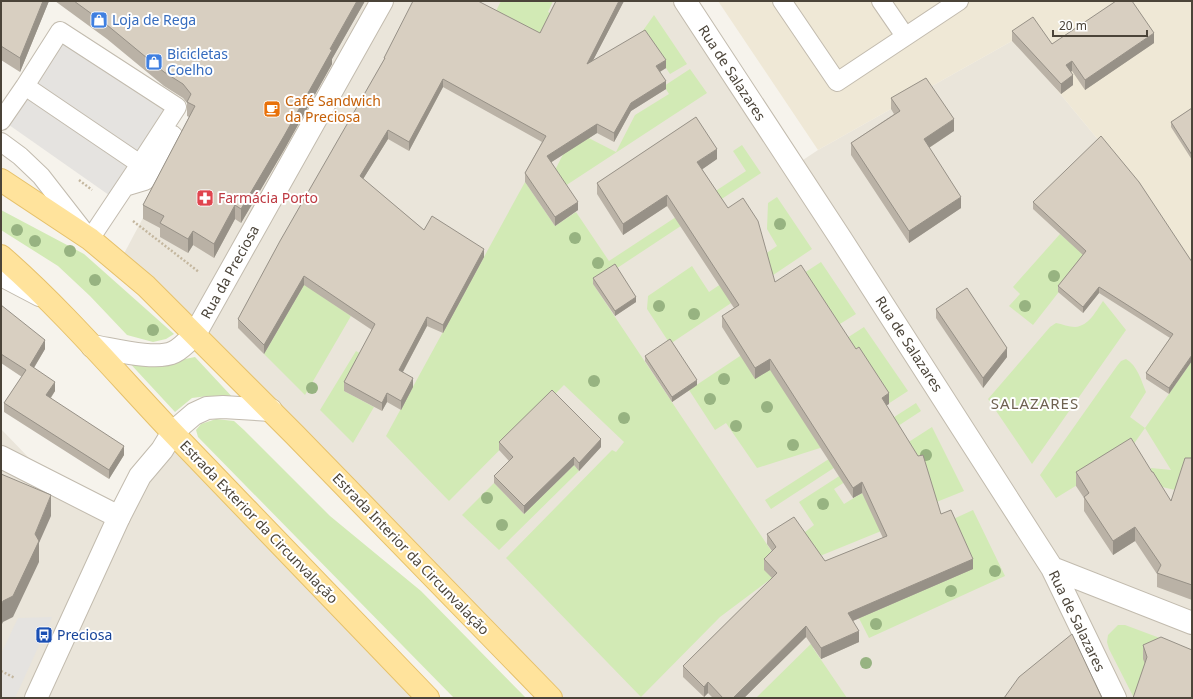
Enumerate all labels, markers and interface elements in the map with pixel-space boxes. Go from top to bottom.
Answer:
shop icon: Loja de Rega [89,10,109,30]
place label: Loja de Rega [112,10,196,29]
scale bar [1053,12,1147,38]
text: 20 m [1059,17,1087,34]
street label: Rua de Salazares [694,21,771,125]
place label: Bicicletas Coelho [167,44,228,79]
shop icon: Bicicletas Coelho [144,52,164,72]
place label: Café Sandwich da Preciosa [285,91,381,126]
cafe icon: Café Sandwich da Preciosa [262,99,282,119]
pharmacy icon: Farmácia Porto [195,188,215,208]
place label: Farmácia Porto [218,188,318,207]
street label: Rua da Preciosa [196,222,263,322]
street label: Rua de Salazares [871,292,948,396]
district label: SALAZARES [991,393,1079,413]
street label: Estrada Exterior da Circunvalação [176,436,343,607]
street label: Estrada Interior da Circunvalação [329,469,494,639]
street label: Rua de Salazares [1045,567,1110,675]
bus stop icon: Preciosa [34,625,54,645]
place label: Preciosa [57,625,112,644]

